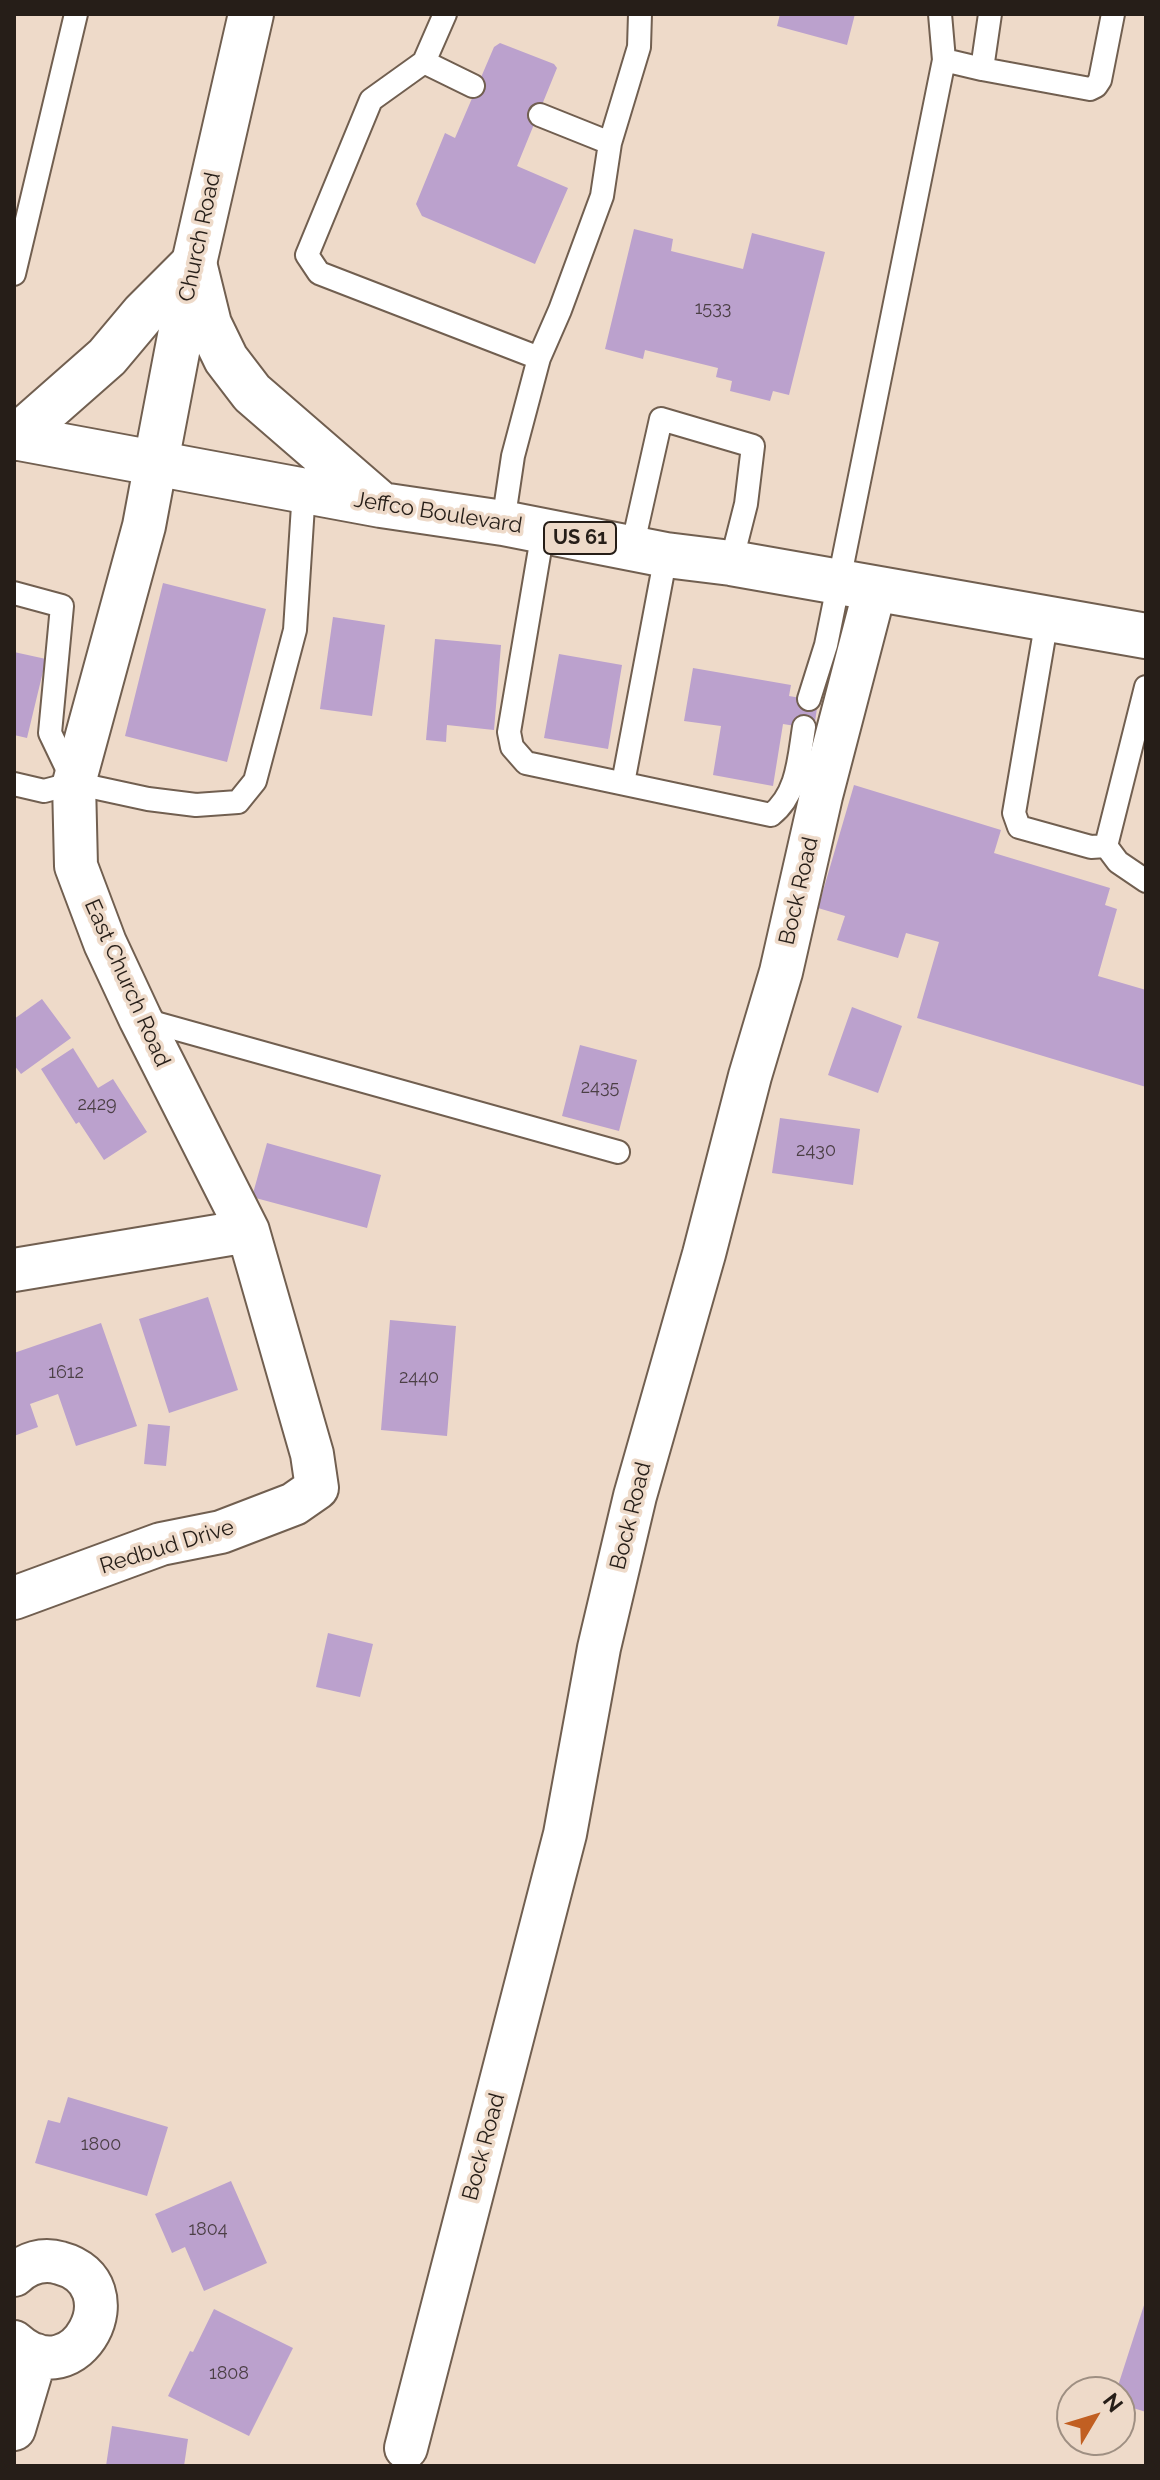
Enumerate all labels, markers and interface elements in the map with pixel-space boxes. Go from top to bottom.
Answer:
street label: Church Road [173,170,227,304]
house number: 1533 [695,298,731,320]
street label: Jeffco Boulevard [352,487,524,539]
road number: US 61 [544,522,616,554]
street label: Bock Road [774,835,824,947]
street label: East Church Road [78,895,176,1071]
house number: 2435 [581,1077,619,1099]
house number: 2429 [77,1094,117,1116]
house number: 2430 [796,1140,836,1162]
house number: 1612 [48,1362,84,1384]
house number: 2440 [399,1367,439,1389]
street label: Bock Road [605,1460,657,1572]
street label: Redbud Drive [97,1514,237,1580]
street label: Bock Road [457,2091,511,2203]
house number: 1800 [81,2134,121,2156]
house number: 1804 [188,2219,228,2241]
house number: 1808 [209,2363,249,2385]
north arrow [1056,2376,1136,2456]
text: N [1098,2388,1129,2417]

